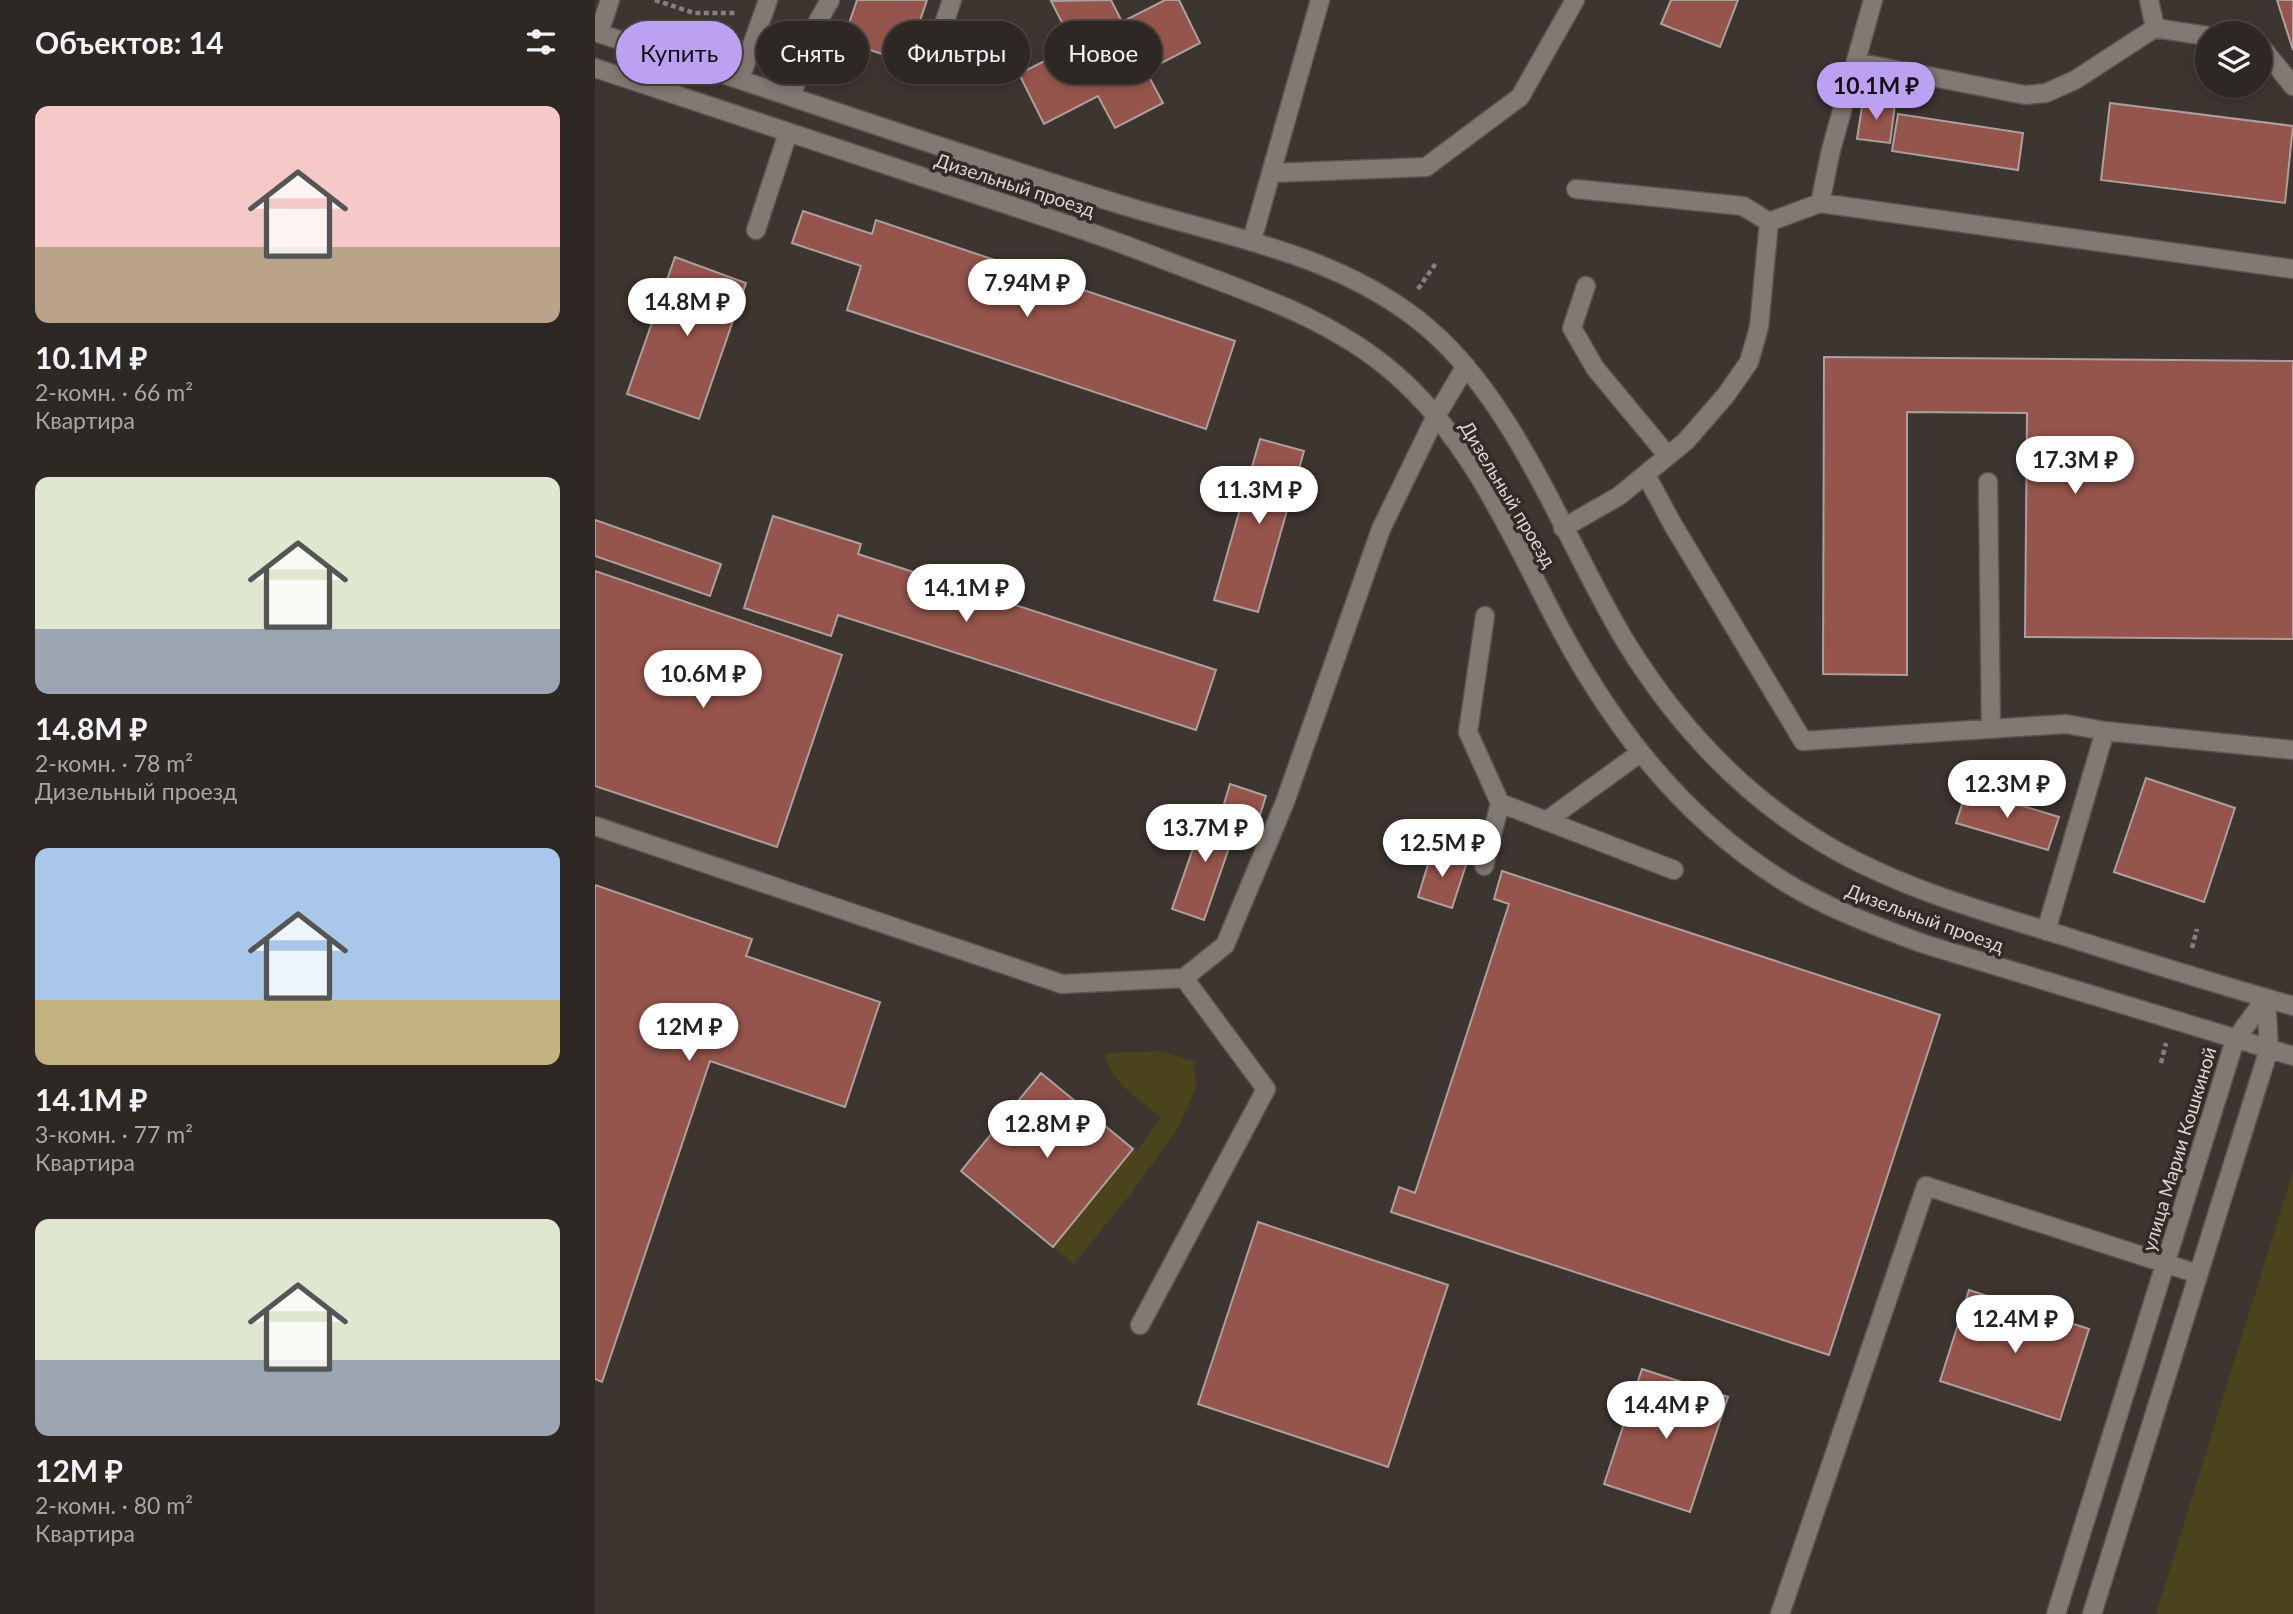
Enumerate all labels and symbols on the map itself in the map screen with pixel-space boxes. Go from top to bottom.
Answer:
pin: 10.1M ₽ [1811,62,1941,122]
street label: Дизельный проезд [932,148,1098,221]
pin: 7.94M ₽ [962,260,1092,319]
pin: 14.8M ₽ [622,278,752,338]
street label: Дизельный проезд [1456,416,1561,571]
pin: 17.3M ₽ [2010,436,2140,496]
pin: 11.3M ₽ [1194,466,1324,526]
pin: 14.1M ₽ [901,564,1031,624]
pin: 10.6M ₽ [638,650,768,710]
pin: 12.3M ₽ [1942,760,2072,820]
pin: 13.7M ₽ [1140,804,1270,864]
pin: 12.5M ₽ [1377,820,1507,879]
street label: Дизельный проезд [1843,878,2008,957]
pin: 12M ₽ [640,1004,738,1063]
street label: улица Марии Кошкиной [2136,1044,2221,1254]
pin: 12.8M ₽ [982,1100,1112,1160]
pin: 12.4M ₽ [1950,1296,2080,1355]
pin: 14.4M ₽ [1601,1382,1731,1441]

